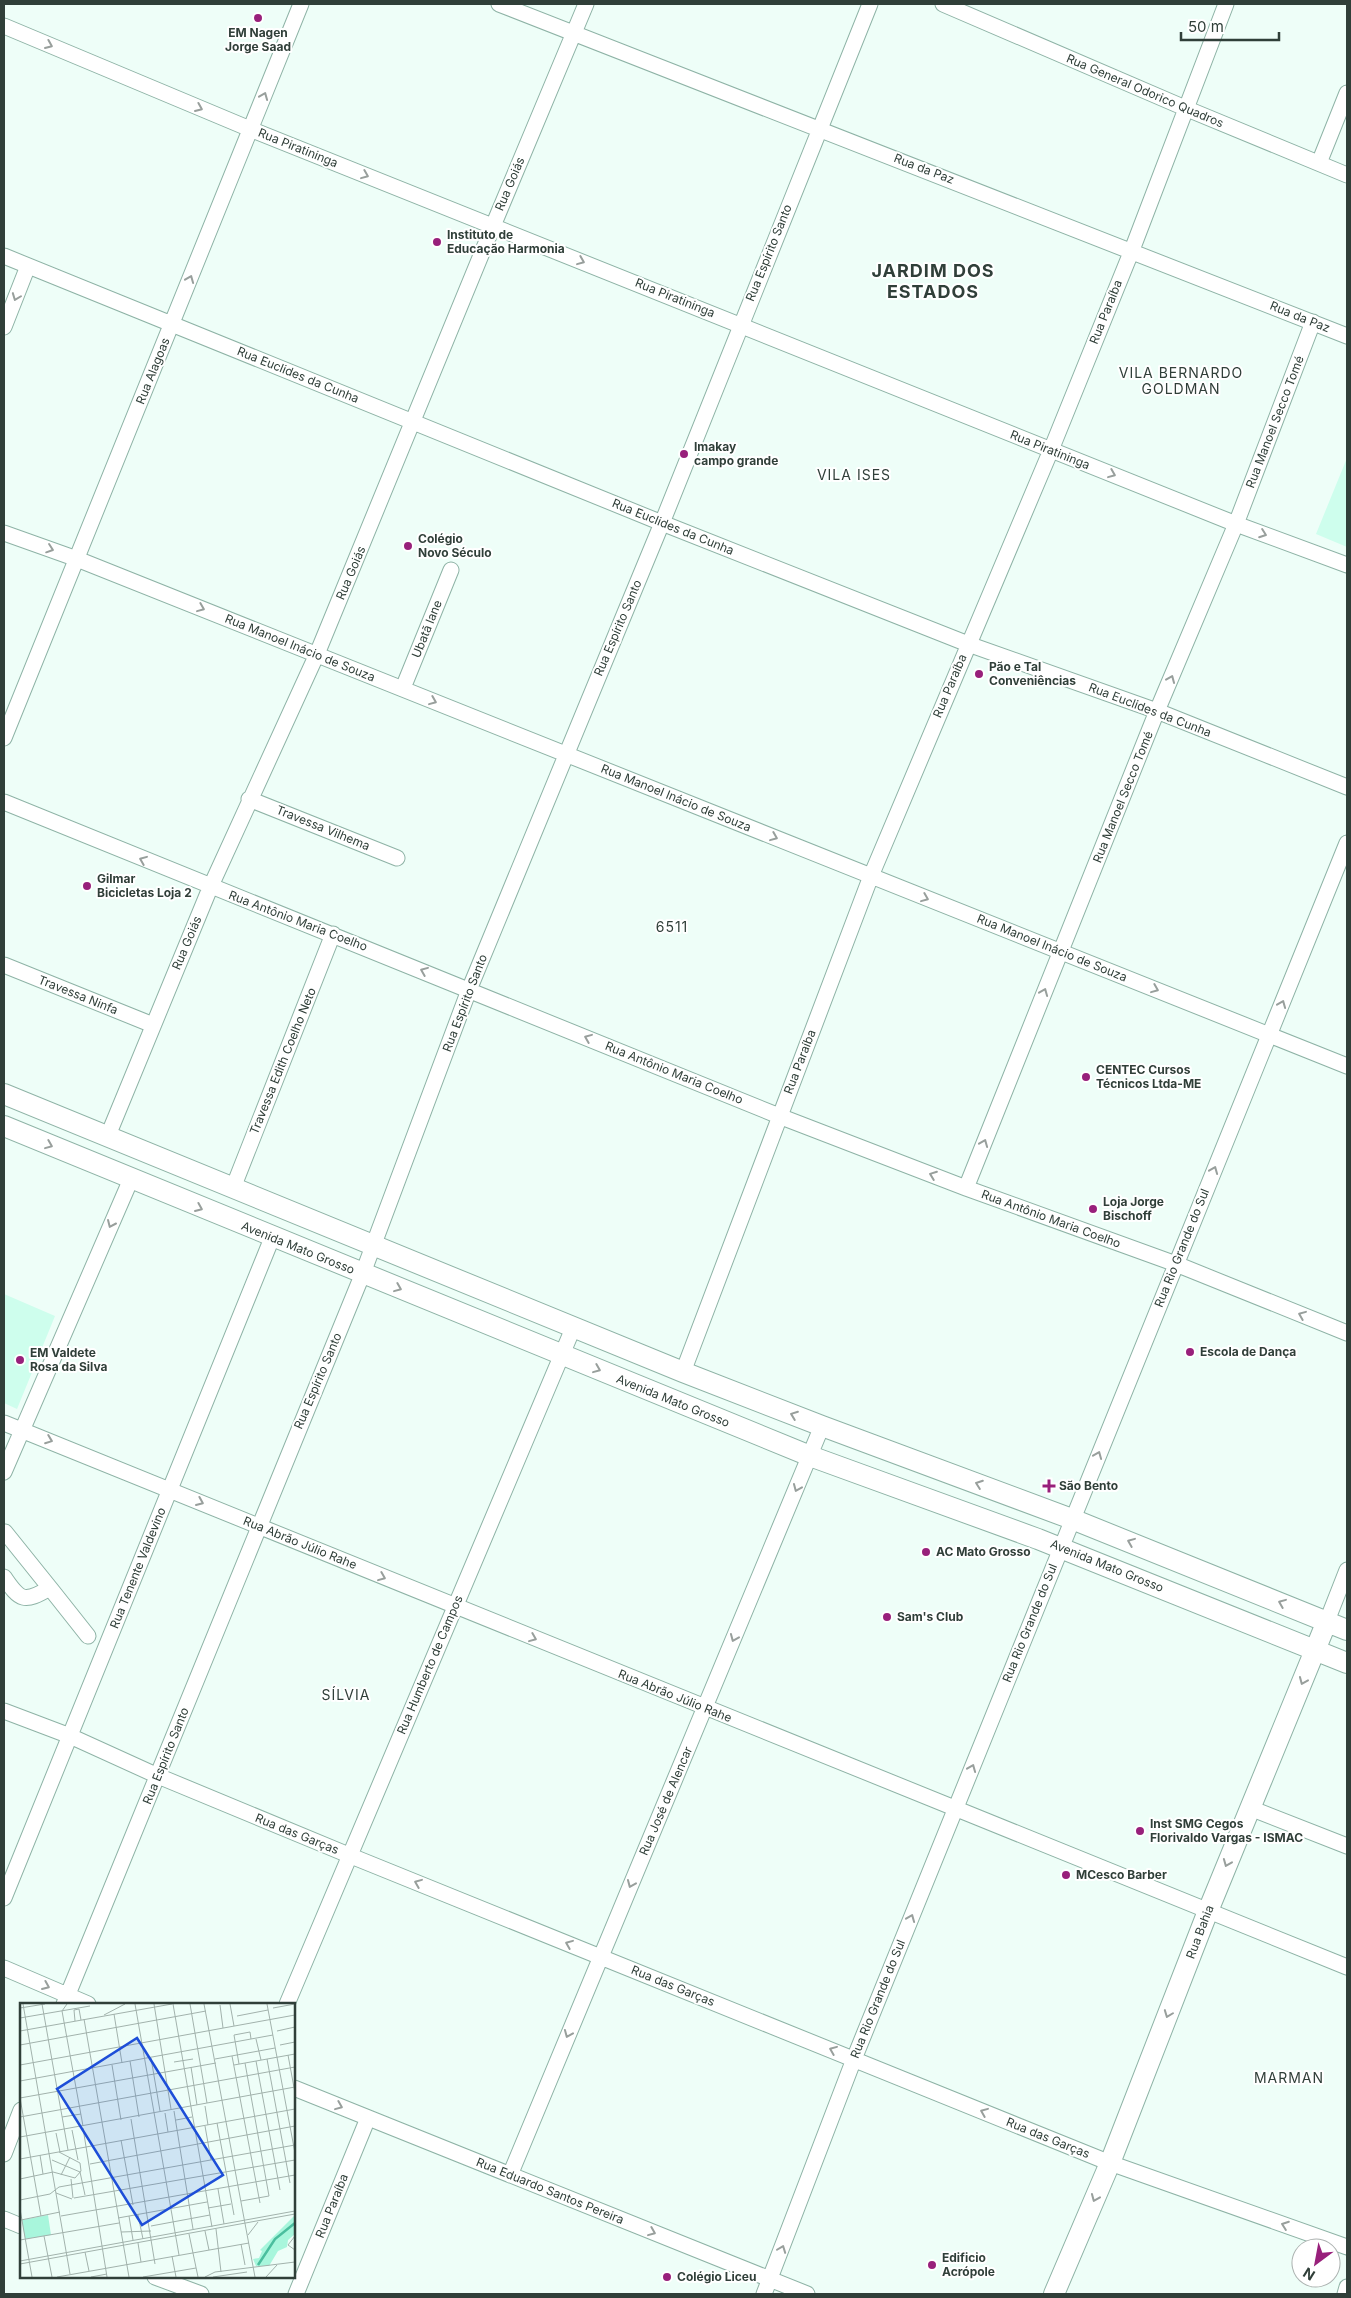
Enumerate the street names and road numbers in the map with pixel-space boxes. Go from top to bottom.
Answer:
street label: Rua General Odorico Quadros [1064,51,1226,131]
street label: Rua Piratininga [256,125,340,170]
street label: Rua da Paz [892,150,956,187]
street label: Rua Goiás [491,155,528,213]
street label: Rua Espírito Santo [742,202,795,303]
street label: Rua Piratininga [633,275,717,320]
street label: Rua Paraíba [1086,278,1125,346]
street label: Rua da Paz [1268,298,1332,335]
street label: Rua Alagoas [132,335,173,406]
street label: Rua Euclides da Cunha [235,343,361,406]
street label: Rua Manoel Secco Tomé [1242,354,1307,490]
street label: Rua Piratininga [1008,427,1092,472]
street label: Rua Euclides da Cunha [610,495,736,558]
street label: Rua Goiás [332,544,369,602]
street label: Rua Espírito Santo [590,577,645,678]
street label: Ubatã lane [408,598,445,660]
street label: Rua Manoel Inácio de Souza [223,611,377,685]
street label: Rua Paraíba [929,652,970,720]
street label: Rua Euclides da Cunha [1087,679,1214,740]
street label: Rua Manoel Secco Tomé [1089,729,1156,865]
street label: Rua Manoel Inácio de Souza [599,761,753,835]
street label: Travessa Vilhema [274,802,372,853]
street label: Rua Antônio Maria Coelho [227,887,370,954]
street label: Rua Manoel Inácio de Souza [975,911,1129,985]
street label: Rua Goiás [168,914,205,972]
street label: Rua Espírito Santo [439,952,490,1054]
street label: Travessa Ninfa [36,972,120,1017]
street label: Travessa Edith Coelho Neto [246,985,319,1136]
street label: Rua Paraíba [780,1028,819,1096]
street label: Rua Antônio Maria Coelho [603,1038,745,1107]
street label: Rua Antônio Maria Coelho [979,1186,1123,1251]
street label: Rua Rio Grande do Sul [1151,1186,1212,1309]
street label: Avenida Mato Grosso [239,1218,357,1277]
street label: Rua Espírito Santo [290,1330,345,1431]
street label: Avenida Mato Grosso [614,1371,732,1430]
street label: Rua Tenente Valdevino [106,1505,169,1631]
street label: Rua Abrão Júlio Rahe [241,1513,359,1572]
street label: Avenida Mato Grosso [1048,1536,1166,1595]
street label: Rua Rio Grande do Sul [999,1561,1060,1684]
street label: Rua Humberto de Campos [393,1593,466,1737]
street label: Rua Abrão Júlio Rahe [616,1666,734,1725]
street label: Rua Espírito Santo [139,1705,192,1806]
street label: Rua José de Alencar [636,1744,695,1858]
street label: Rua das Garças [253,1810,341,1857]
street label: Rua Bahia [1182,1903,1217,1961]
street label: Rua Rio Grande do Sul [847,1937,908,2060]
street label: Rua das Garças [629,1962,717,2009]
street label: Rua das Garças [1004,2114,1092,2161]
street label: Rua Eduardo Santos Pereira [474,2154,626,2227]
street label: Rua Paraíba [312,2172,351,2240]

